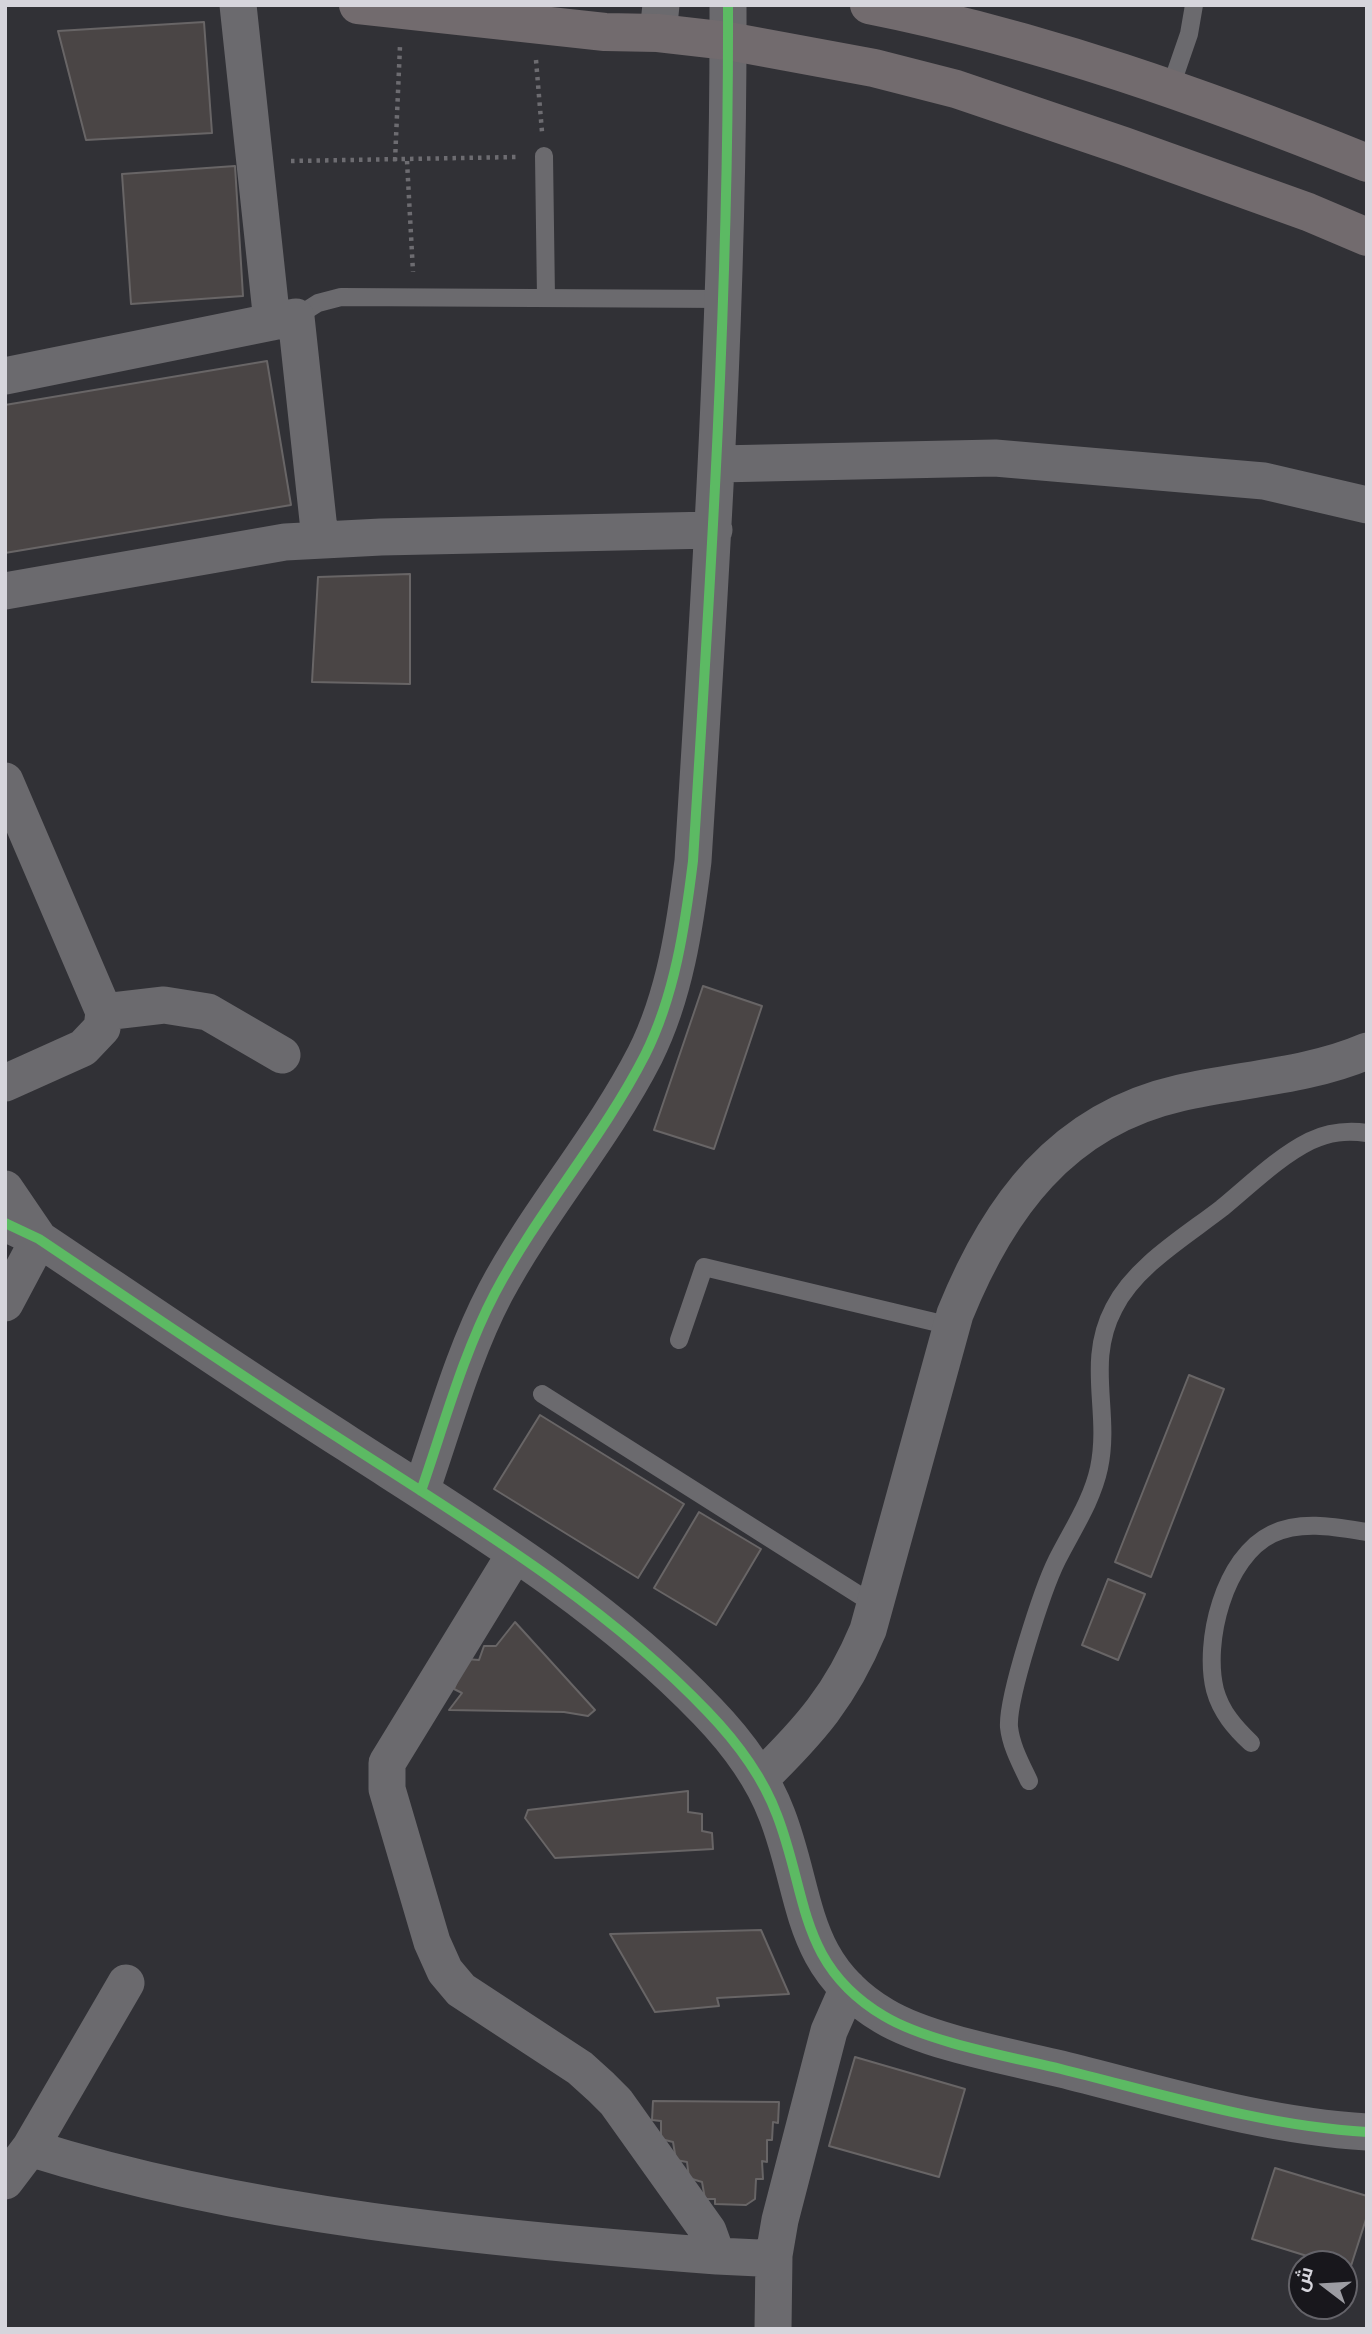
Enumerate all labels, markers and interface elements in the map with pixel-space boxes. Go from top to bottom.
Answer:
north arrow [1288,2250,1358,2320]
text: ش [1290,2264,1320,2295]

